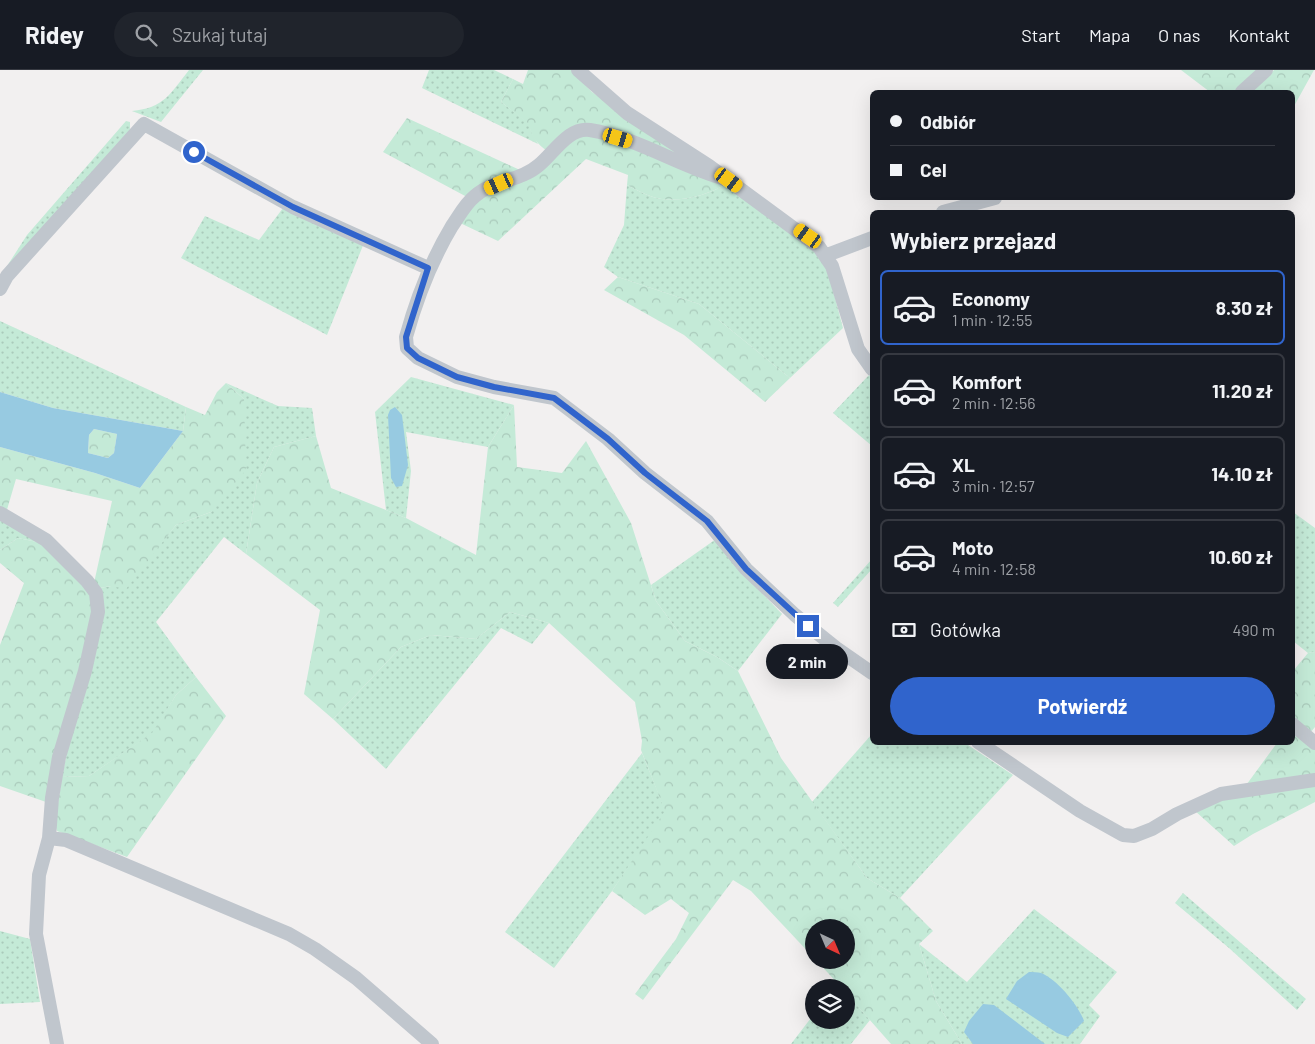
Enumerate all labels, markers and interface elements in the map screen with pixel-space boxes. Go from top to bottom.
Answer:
search box [114,12,464,57]
text: Ridey [25,20,84,49]
icon: search [132,21,160,49]
text: Szukaj tutaj [172,23,268,46]
text: Start [1021,24,1061,46]
text: Mapa [1089,24,1130,46]
text: O nas [1158,24,1200,46]
text: Kontakt [1228,24,1290,46]
text: Odbiór [920,110,976,133]
car [601,126,634,150]
route start [183,141,205,163]
text: Cel [920,158,947,181]
car [712,165,745,195]
car [482,171,515,197]
car [791,221,824,251]
text: Wybierz przejazd [890,227,1056,253]
icon: car [892,285,937,330]
text: Economy [952,287,1030,310]
text: 8.30 zł [1216,296,1273,319]
text: 1 min · 12:55 [952,310,1033,329]
icon: car [892,368,937,413]
text: Komfort [952,370,1022,393]
text: 11.20 zł [1212,379,1273,402]
text: 2 min · 12:56 [952,393,1036,412]
icon: car [892,451,937,496]
text: XL [952,453,975,476]
text: 14.10 zł [1211,462,1273,485]
text: 3 min · 12:57 [952,476,1035,495]
icon: car [892,534,937,579]
text: Moto [952,536,994,559]
text: 10.60 zł [1208,545,1273,568]
text: 4 min · 12:58 [952,559,1036,578]
route end [797,615,819,637]
icon: cash [890,616,918,644]
text: Gotówka [930,618,1001,641]
text: 490 m [1232,620,1275,639]
callout: 2 min [767,644,849,678]
text: 2 min [788,652,826,671]
button: Potwierdź [890,677,1275,735]
north arrow [805,919,855,969]
map controls [805,919,855,1029]
button: layers [805,979,855,1029]

